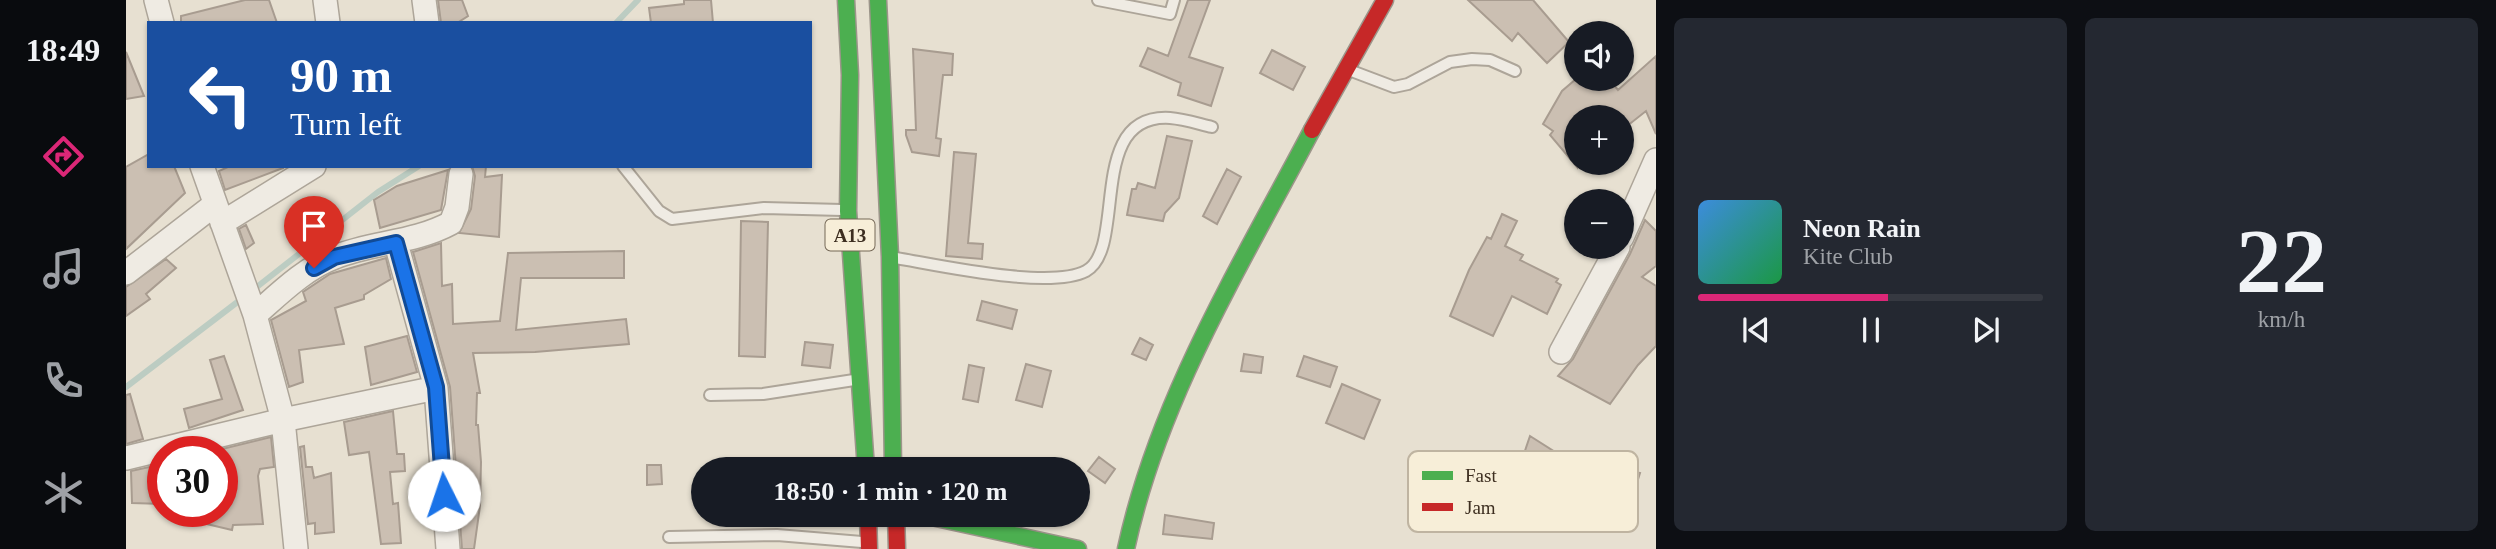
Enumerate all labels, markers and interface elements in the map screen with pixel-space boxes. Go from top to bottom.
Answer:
map controls [1564,21,1634,259]
button: sound [1564,21,1634,91]
text: 18:49 [26,32,100,68]
text: 90 m [290,48,392,103]
icon: left [175,49,266,140]
button: + [1564,105,1634,175]
text: Turn left [290,106,402,142]
icon: directions [39,132,88,181]
button: − [1564,189,1634,259]
pin [284,196,344,268]
icon: arrive [295,207,333,245]
text: 22 [2236,211,2327,312]
text: Neon Rain [1803,214,1921,243]
road number: A13 [826,219,874,250]
icon: music [39,244,88,293]
text: Kite Club [1803,244,1893,269]
text: km/h [2258,307,2305,332]
icon: previous [1737,311,1775,349]
icon: pause [1852,311,1890,349]
icon: next [1967,311,2005,349]
icon: phone [39,356,88,405]
speed limit sign: 30 [147,436,238,527]
legend [1408,451,1638,532]
position arrow [407,458,481,532]
text: Fast [1465,465,1497,486]
icon: climate [39,468,88,517]
text: 18:50 · 1 min · 120 m [774,477,1008,506]
text: Jam [1465,497,1496,518]

